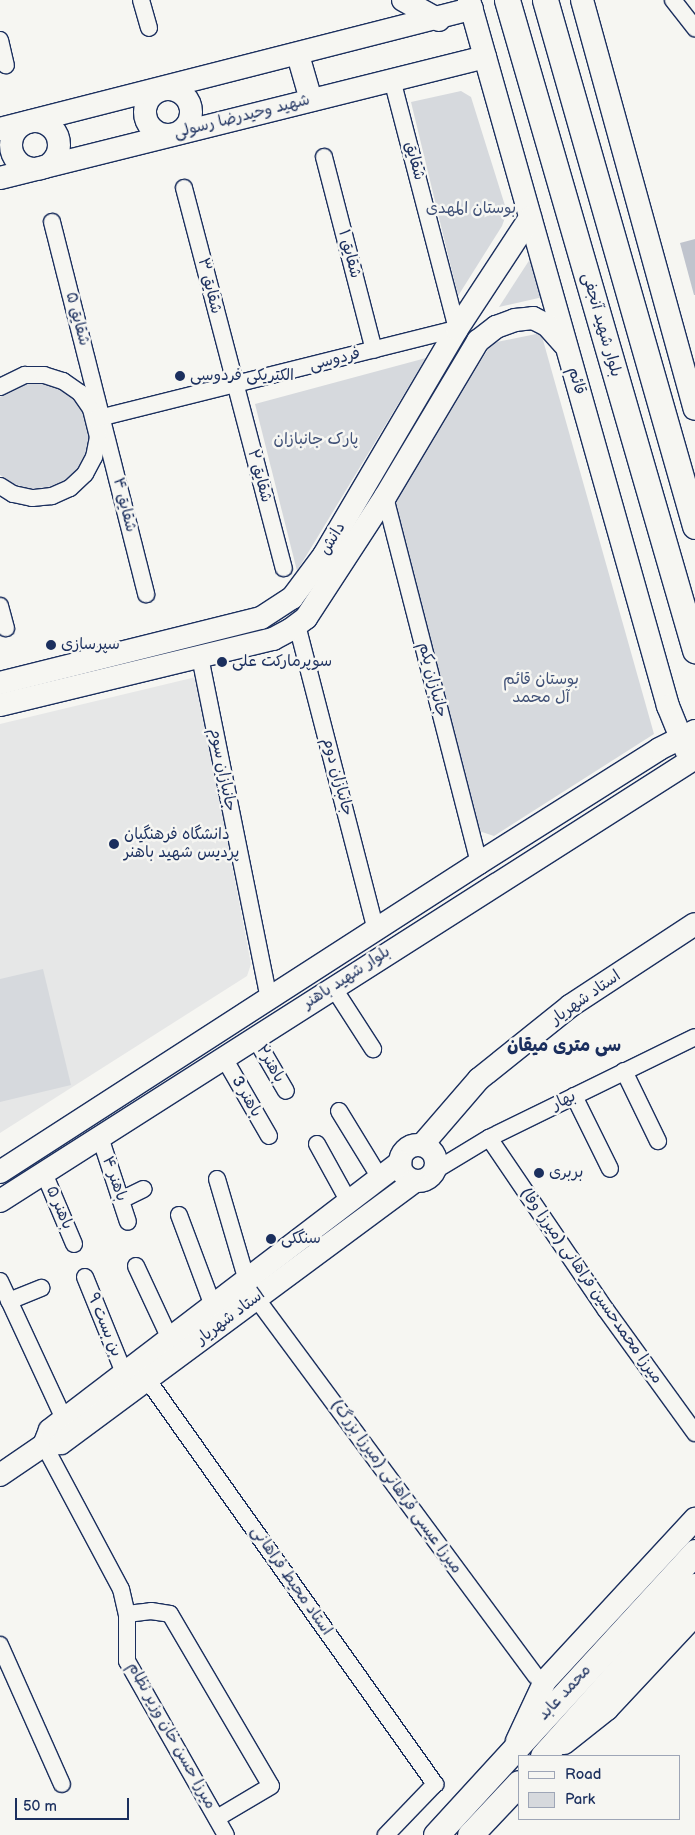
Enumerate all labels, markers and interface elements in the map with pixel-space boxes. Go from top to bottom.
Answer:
street label: شهید وحیدرضا رسولی [172,91,312,143]
street label: شقایق [400,139,428,183]
park label: بوستان المهدی [426,199,516,219]
street label: شقایق ۱ [333,228,365,280]
street label: شقایق ۳ [193,256,225,316]
street label: بلوار شهید آنجفی [577,271,625,379]
street label: شقایق ۵ [61,290,93,348]
street label: فردوسی [308,344,362,376]
street label: قائم [563,365,589,397]
place label: الکتریکی فردوسی [190,366,294,386]
marker: الکتریکی فردوسی [174,370,186,382]
park label: پارک جانبازان [273,430,359,450]
street label: شقایق ۲ [243,447,275,505]
street label: شقایق ۴ [108,476,140,534]
street label: دانش [316,519,350,559]
place label: سپرسازی [61,635,120,655]
marker: سپرسازی [45,639,57,651]
street label: جانبازان یکم [413,641,451,719]
place label: سوپرمارکت علی [232,652,332,672]
marker: سوپرمارکت علی [216,656,228,668]
park label: بوستان قائم آل محمد [503,670,579,708]
street label: جانبازان سوم [205,727,239,813]
street label: جانبازان دوم [317,736,357,818]
place label: دانشگاه فرهنگیان پردیس شهید باهنر [124,825,239,863]
marker: دانشگاه فرهنگیان پردیس شهید باهنر [108,838,120,850]
street label: بلوار شهید باهنر [300,943,394,1013]
street label: استاد شهریار [547,967,625,1029]
district label: سی متری میقان [507,1035,621,1057]
street label: باهنر۲ [251,1042,289,1086]
street label: باهنر 3 [227,1073,265,1121]
street label: بهار [549,1087,579,1115]
street label: باهنر ۴ [97,1154,131,1204]
place label: بربری [549,1163,583,1183]
marker: بربری [533,1167,545,1179]
street label: باهنر ۵ [41,1183,77,1233]
street label: میرزا محمدحسین فراهانی (میرزا وفا) [516,1184,666,1388]
place label: سنگکی [281,1229,321,1249]
marker: سنگکی [265,1233,277,1245]
street label: استاد شهریار [193,1285,269,1349]
street label: بن بست ۹ [83,1290,125,1360]
street label: میرزا عیسی فراهانی (میرزا بزرگ) [326,1396,466,1578]
street label: استاد محیط فراهانی [246,1523,336,1639]
street label: میرزا حسن خان وزیر نظام [123,1659,219,1813]
street label: محمد عابد [535,1661,595,1725]
legend [518,1755,680,1820]
text: Road [565,1765,601,1784]
scale bar [18,1788,131,1820]
text: Park [565,1790,595,1809]
text: 50 m [23,1797,57,1816]

